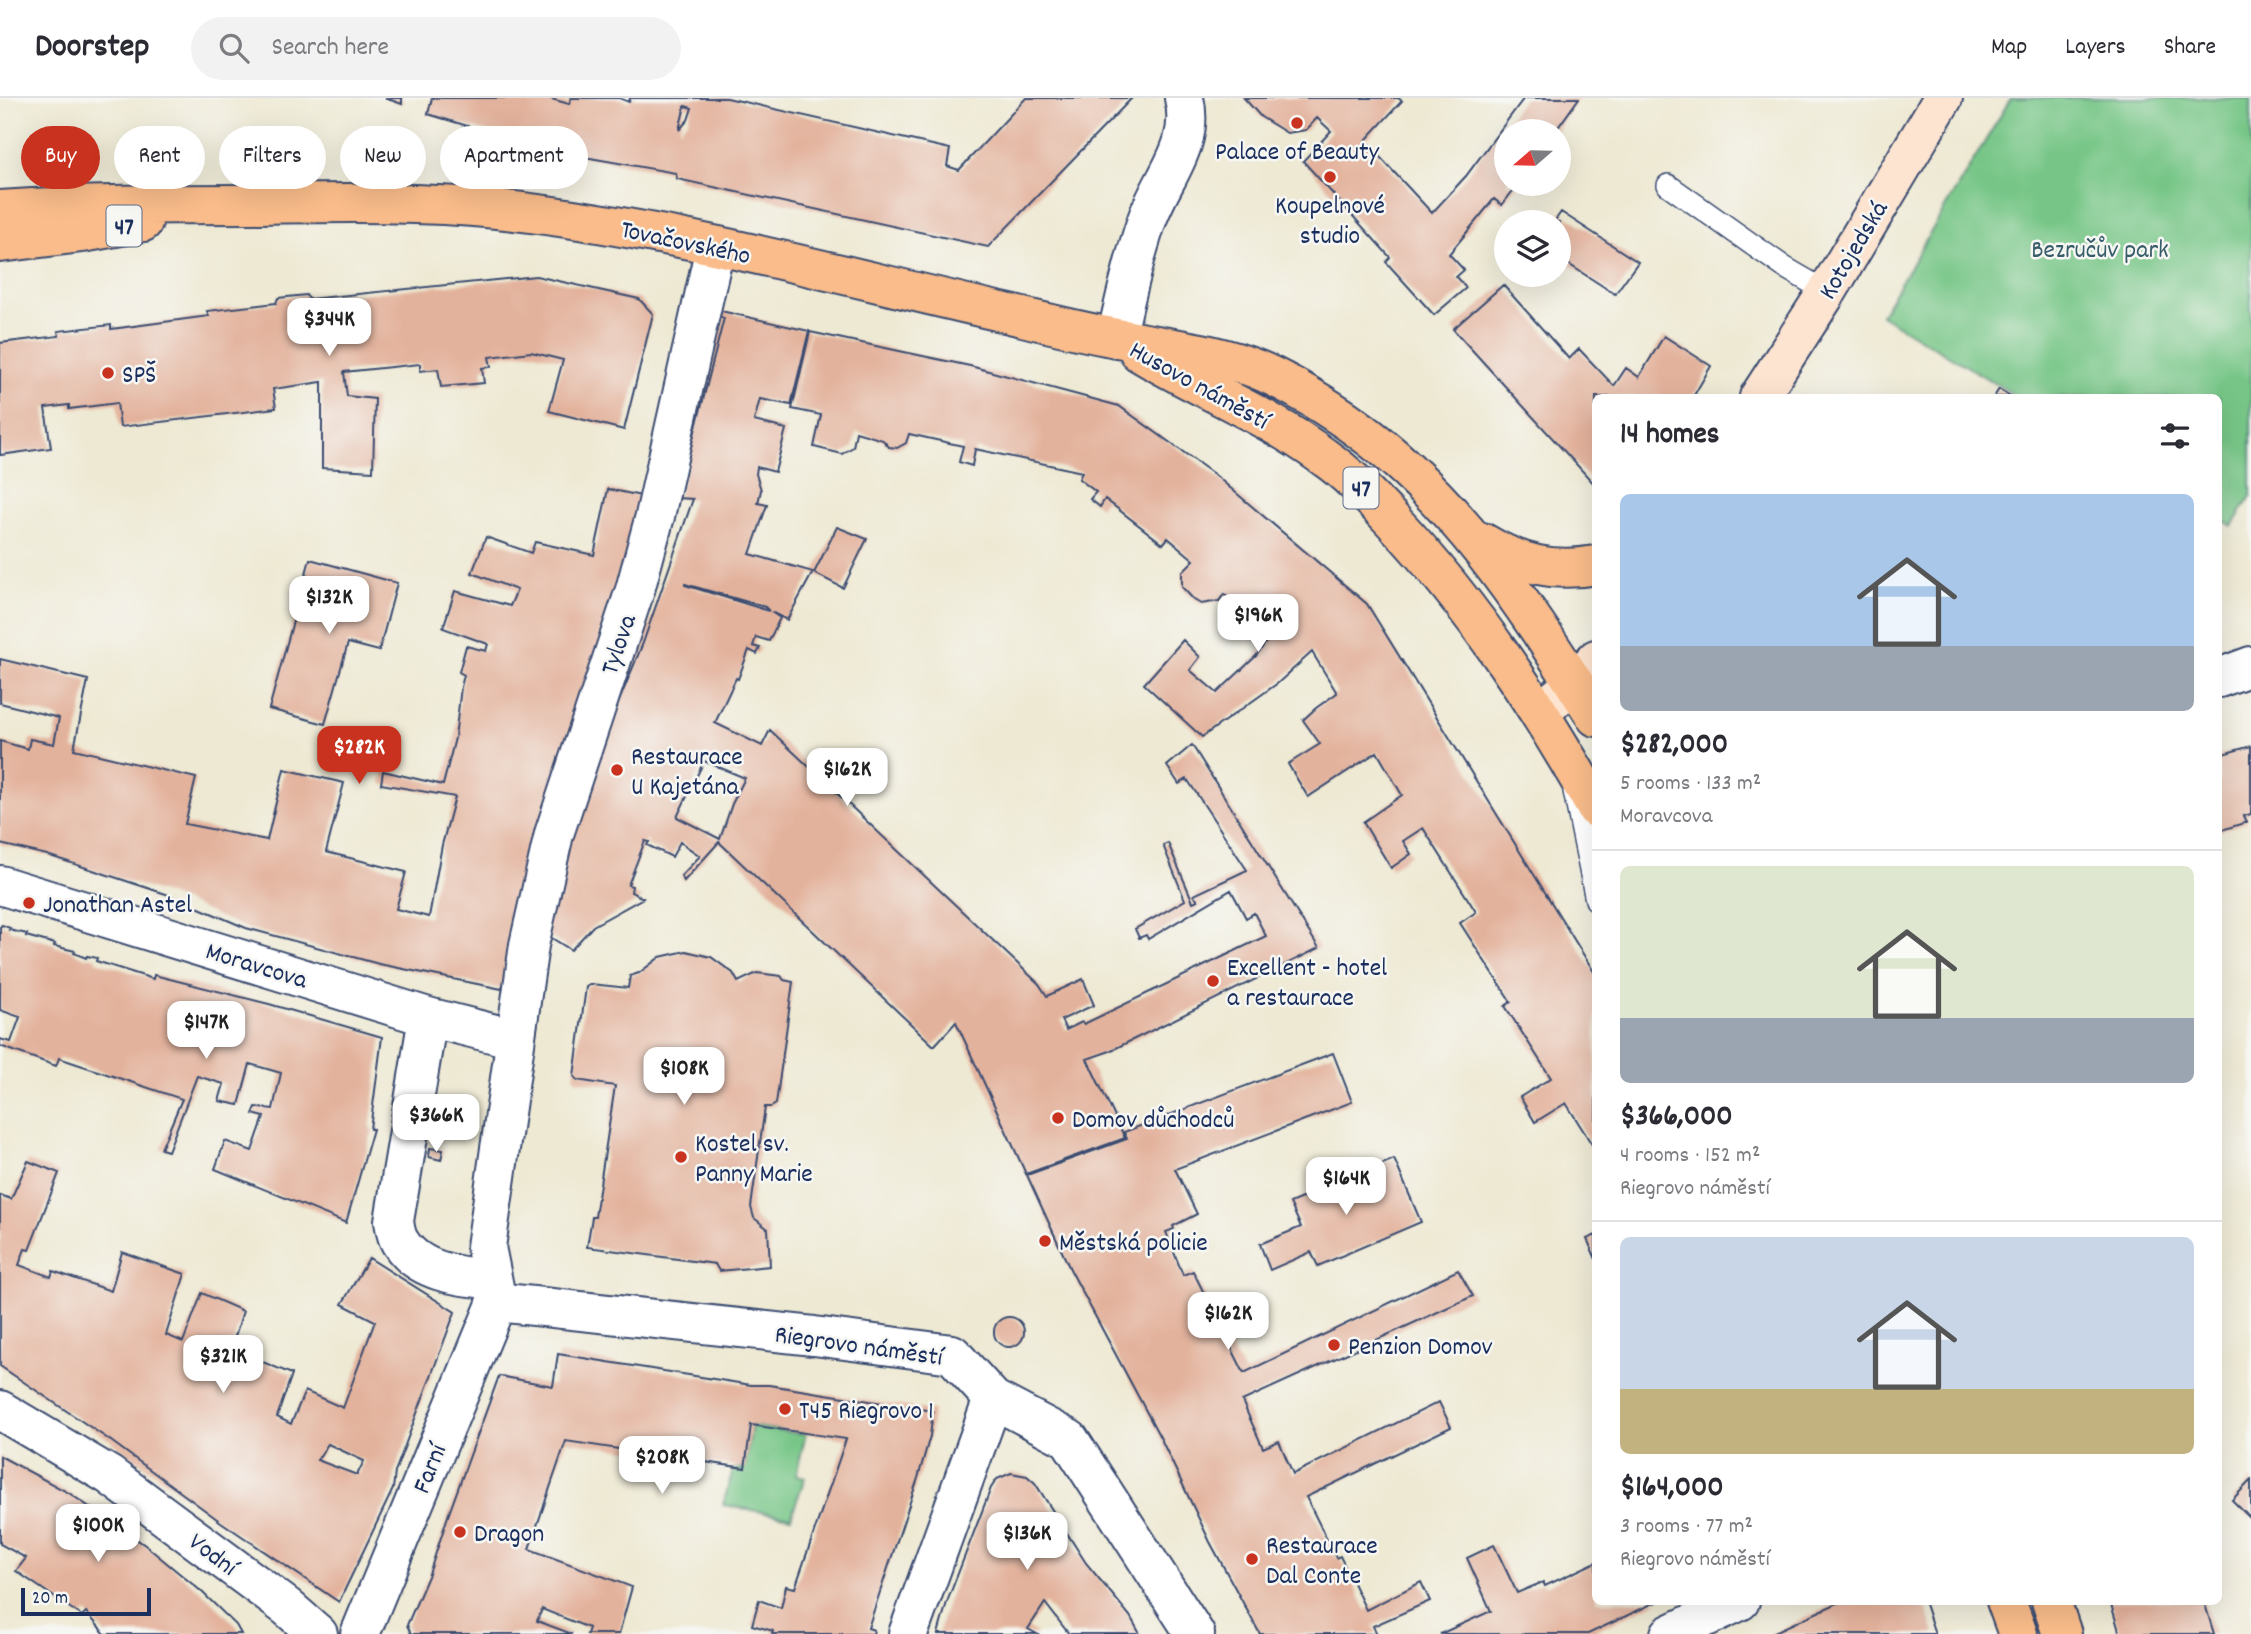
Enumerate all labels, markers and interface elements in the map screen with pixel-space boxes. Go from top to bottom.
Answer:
search box [191,17,681,80]
text: Doorstep [35,25,149,72]
icon: search [215,29,253,67]
text: Search here [271,30,389,67]
text: Map [1991,31,2027,65]
text: Layers [2065,31,2126,65]
text: Share [2164,31,2216,65]
marker: Palace of Beauty [1289,115,1305,131]
north arrow [1494,119,1572,196]
map controls [1494,119,1571,287]
chip: Buy [21,126,100,189]
chip: Rent [114,126,205,189]
chip: Filters [219,126,326,189]
chip: New [340,126,426,189]
chip: Apartment [440,126,588,189]
place label: Palace of Beauty [1215,135,1380,172]
marker: Koupelnové studio [1322,169,1338,185]
place label: Koupelnové studio [1275,189,1385,256]
street label: Kotojedská [1811,194,1899,307]
road number: 47 [106,205,142,246]
button: layers [1494,210,1571,287]
street label: Tovačovského [617,213,754,276]
park label: Bezručův park [2031,233,2169,270]
pin: $344K [280,299,378,358]
text: $344K [303,304,355,337]
street label: Husovo náměstí [1122,333,1277,442]
place label: SPŠ [122,358,156,395]
marker: SPŠ [100,365,116,381]
text: 14 homes [1620,415,1719,458]
icon: filters [2156,417,2194,455]
road number: 47 [1344,468,1378,508]
icon: home [1844,539,1970,665]
pin: $132K [280,576,378,636]
text: $132K [305,582,353,615]
pin: $196K [1209,594,1307,654]
text: $196K [1233,600,1283,633]
street label: Tylova [593,609,648,680]
text: $282,000 [1620,725,1728,768]
pin: $282K [310,726,408,786]
text: $282K [333,732,385,765]
place label: Restaurace U Kajetána [631,740,743,807]
pin: $162K [798,748,896,808]
text: $162K [823,754,871,787]
marker: Restaurace U Kajetána [609,762,625,778]
text: 5 rooms · 133 m² [1620,768,1761,801]
text: Moravcova [1620,801,1712,834]
place label: Jonathan Astel [43,888,192,925]
marker: Jonathan Astel [21,895,37,911]
icon: home [1844,911,1970,1037]
street label: Moravcova [201,934,312,1001]
place label: Excellent - hotel a restaurace [1227,951,1387,1018]
marker: Excellent - hotel a restaurace [1205,973,1221,989]
pin: $147K [157,1002,255,1061]
text: $147K [183,1007,229,1040]
pin: $108K [635,1048,733,1107]
text: $108K [659,1053,709,1086]
pin: $366K [387,1094,485,1154]
text: $366,000 [1620,1097,1733,1140]
text: $366K [408,1100,464,1133]
place label: Domov důchodců [1072,1103,1234,1140]
marker: Domov důchodců [1050,1110,1066,1126]
place label: Kostel sv. Panny Marie [695,1127,813,1194]
text: 4 rooms · 152 m² [1620,1140,1760,1173]
marker: Kostel sv. Panny Marie [673,1149,689,1165]
pin: $164K [1297,1158,1395,1217]
text: $164K [1322,1163,1370,1196]
text: Riegrovo náměstí [1620,1173,1770,1206]
place label: Městská policie [1059,1226,1208,1263]
marker: Městská policie [1037,1233,1053,1249]
icon: home [1844,1282,1970,1408]
pin: $162K [1179,1292,1277,1352]
text: $162K [1204,1298,1252,1331]
street label: Riegrovo náměstí [772,1317,947,1378]
place label: Penzion Domov [1348,1330,1493,1367]
pin: $321K [174,1336,272,1395]
marker: Penzion Domov [1326,1337,1342,1353]
text: $321K [199,1341,247,1374]
place label: T45 Riegrovo 1 [799,1394,934,1431]
marker: T45 Riegrovo 1 [777,1401,793,1417]
pin: $208K [613,1436,711,1496]
street label: Farní [405,1437,459,1500]
text: $208K [635,1442,689,1475]
text: $164,000 [1620,1468,1724,1511]
pin: $100K [49,1504,147,1564]
text: $100K [72,1510,124,1543]
text: 3 rooms · 77 m² [1620,1511,1753,1544]
pin: $136K [978,1512,1076,1572]
place label: Dragon [474,1517,544,1554]
text: $136K [1003,1518,1051,1551]
marker: Dragon [452,1524,468,1540]
street label: Vodní [180,1525,246,1588]
place label: Restaurace Dal Conte [1266,1529,1378,1596]
text: Riegrovo náměstí [1620,1544,1770,1577]
marker: Restaurace Dal Conte [1244,1551,1260,1567]
scale bar [21,1585,150,1617]
text: 20 m [32,1586,68,1613]

